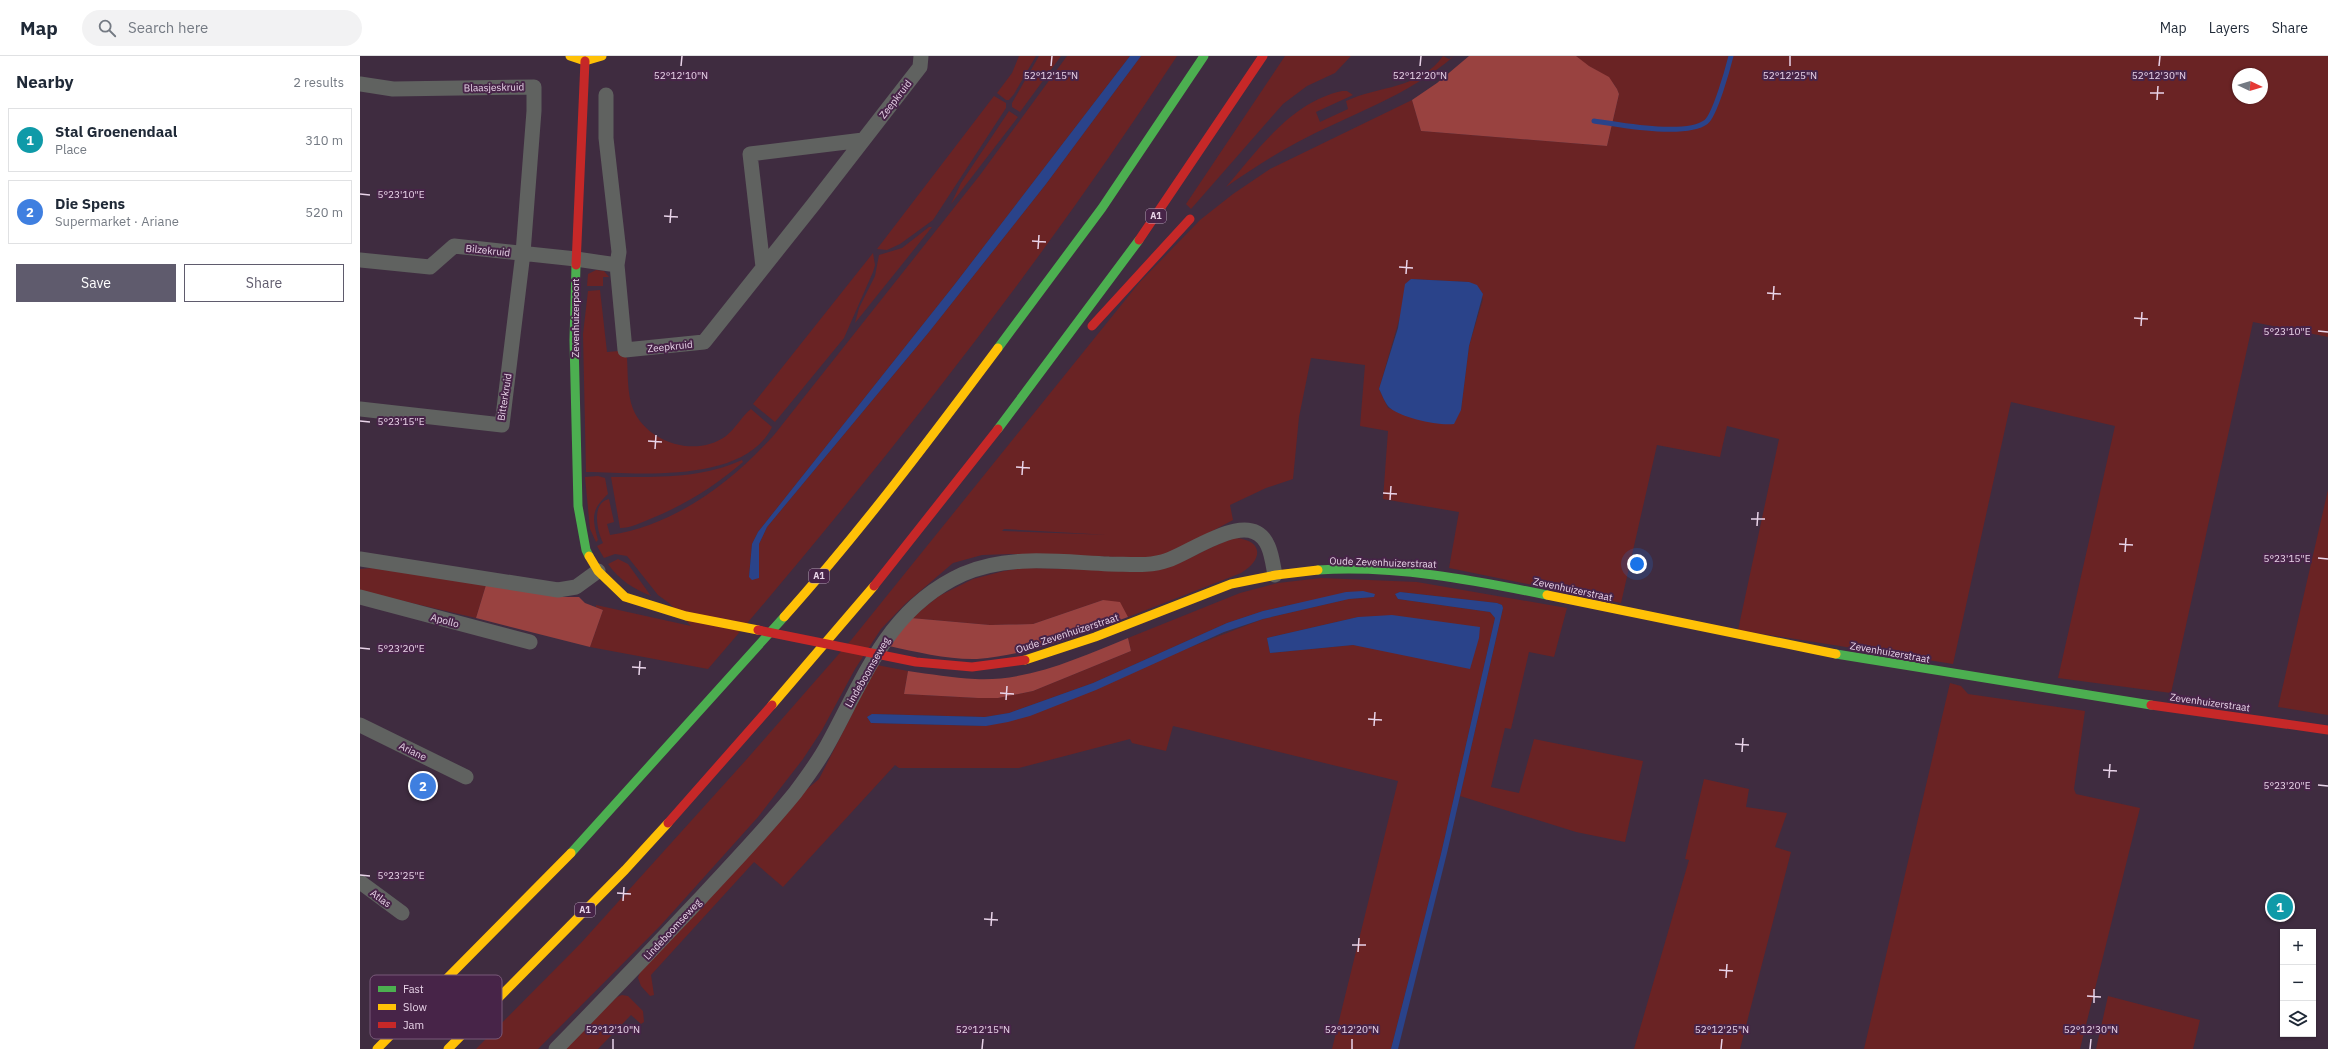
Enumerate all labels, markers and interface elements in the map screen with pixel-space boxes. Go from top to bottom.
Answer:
search box [82,10,362,46]
text: Map [20,16,58,40]
icon: search [96,17,118,39]
text: Search here [128,18,208,37]
text: Map [2160,19,2187,37]
text: Layers [2209,19,2250,37]
text: Share [2272,19,2308,37]
north arrow [2232,68,2268,104]
text: 52°12'10"N [654,69,708,82]
text: 52°12'15"N [1024,69,1078,82]
text: 52°12'20"N [1393,69,1447,82]
text: 52°12'25"N [1763,69,1817,82]
text: 52°12'30"N [2132,69,2186,82]
text: Nearby [16,71,74,93]
text: 2 results [293,74,344,91]
street label: Zeepkruid [876,77,915,121]
street label: Blaasjeskruid [464,80,524,95]
text: Stal Groenendaal [55,122,177,141]
text: 1 [26,132,34,149]
text: 310 m [305,132,343,149]
text: Place [55,141,87,158]
text: 5°23'10"E [377,188,425,201]
text: Die Spens [55,194,125,213]
text: 2 [26,204,34,221]
text: 520 m [305,204,343,221]
road number: A1 [1146,209,1166,223]
text: Supermarket · Ariane [55,213,179,230]
street label: Bilzekruid [465,242,511,259]
button: Save [16,264,176,302]
button: Share [184,264,344,302]
street label: Zevenhuizerpoort [569,278,582,357]
text: 5°23'10"E [2263,325,2311,338]
street label: Zeepkruid [647,338,693,355]
street label: Bitterkruid [494,372,515,422]
text: 5°23'15"E [377,415,425,428]
text: 5°23'15"E [2263,552,2311,565]
street label: Oude Zevenhuizerstraat [1329,554,1437,571]
your location [1627,554,1647,574]
road number: A1 [809,569,829,583]
street label: Zevenhuizerstraat [1532,575,1614,604]
street label: Apollo [429,610,461,631]
street label: Oude Zevenhuizerstraat [1014,611,1121,656]
street label: Lindeboomseweg [842,634,893,710]
street label: Zevenhuizerstraat [1849,639,1931,666]
text: 5°23'20"E [377,642,425,655]
street label: Zevenhuizerstraat [2169,690,2251,715]
street label: Ariane [397,739,429,764]
pin: 2 [410,771,436,801]
text: 5°23'20"E [2263,779,2311,792]
text: 5°23'25"E [377,869,425,882]
street label: Atlas [368,886,394,910]
pin: 1 [2267,892,2293,922]
street label: Lindeboomseweg [641,896,705,963]
road number: A1 [575,903,595,917]
map controls [2280,929,2316,1037]
button: + [2280,929,2316,965]
button: − [2280,965,2316,1001]
legend [370,975,502,1039]
text: Fast [403,982,424,996]
text: Slow [403,1000,427,1014]
button: layers [2280,1001,2316,1037]
text: Jam [403,1018,424,1032]
text: 52°12'10"N [586,1023,640,1036]
text: 52°12'15"N [956,1023,1010,1036]
text: 52°12'20"N [1325,1023,1379,1036]
text: 52°12'25"N [1695,1023,1749,1036]
text: 52°12'30"N [2064,1023,2118,1036]

